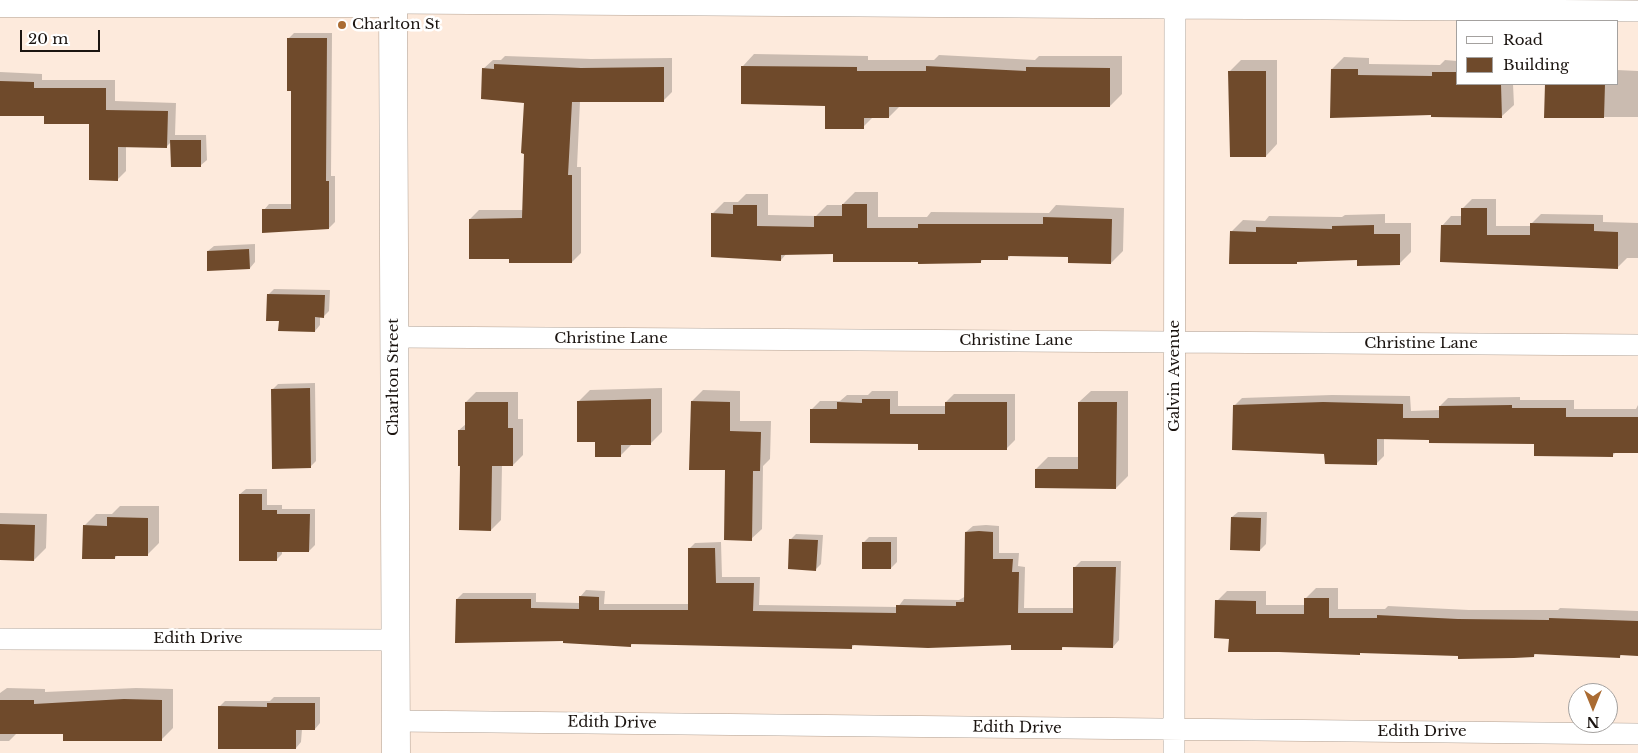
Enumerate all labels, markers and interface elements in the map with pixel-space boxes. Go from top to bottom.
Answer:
place label: Charlton St [352,16,440,34]
marker: Charlton St [336,19,348,31]
scale bar [22,20,102,52]
legend [1456,20,1618,85]
text: 20 m [28,29,68,48]
text: Road [1503,30,1543,49]
text: Building [1503,55,1569,74]
street label: Charlton Street [385,318,403,436]
street label: Galvin Avenue [1166,320,1184,432]
street label: Christine Lane [554,330,668,348]
street label: Christine Lane [959,332,1073,350]
street label: Christine Lane [1364,335,1478,353]
street label: Edith Drive [153,630,243,648]
north arrow [1568,683,1618,733]
street label: Edith Drive [567,713,657,733]
text: N [1586,713,1600,731]
street label: Edith Drive [972,718,1062,738]
street label: Edith Drive [1377,723,1467,741]

